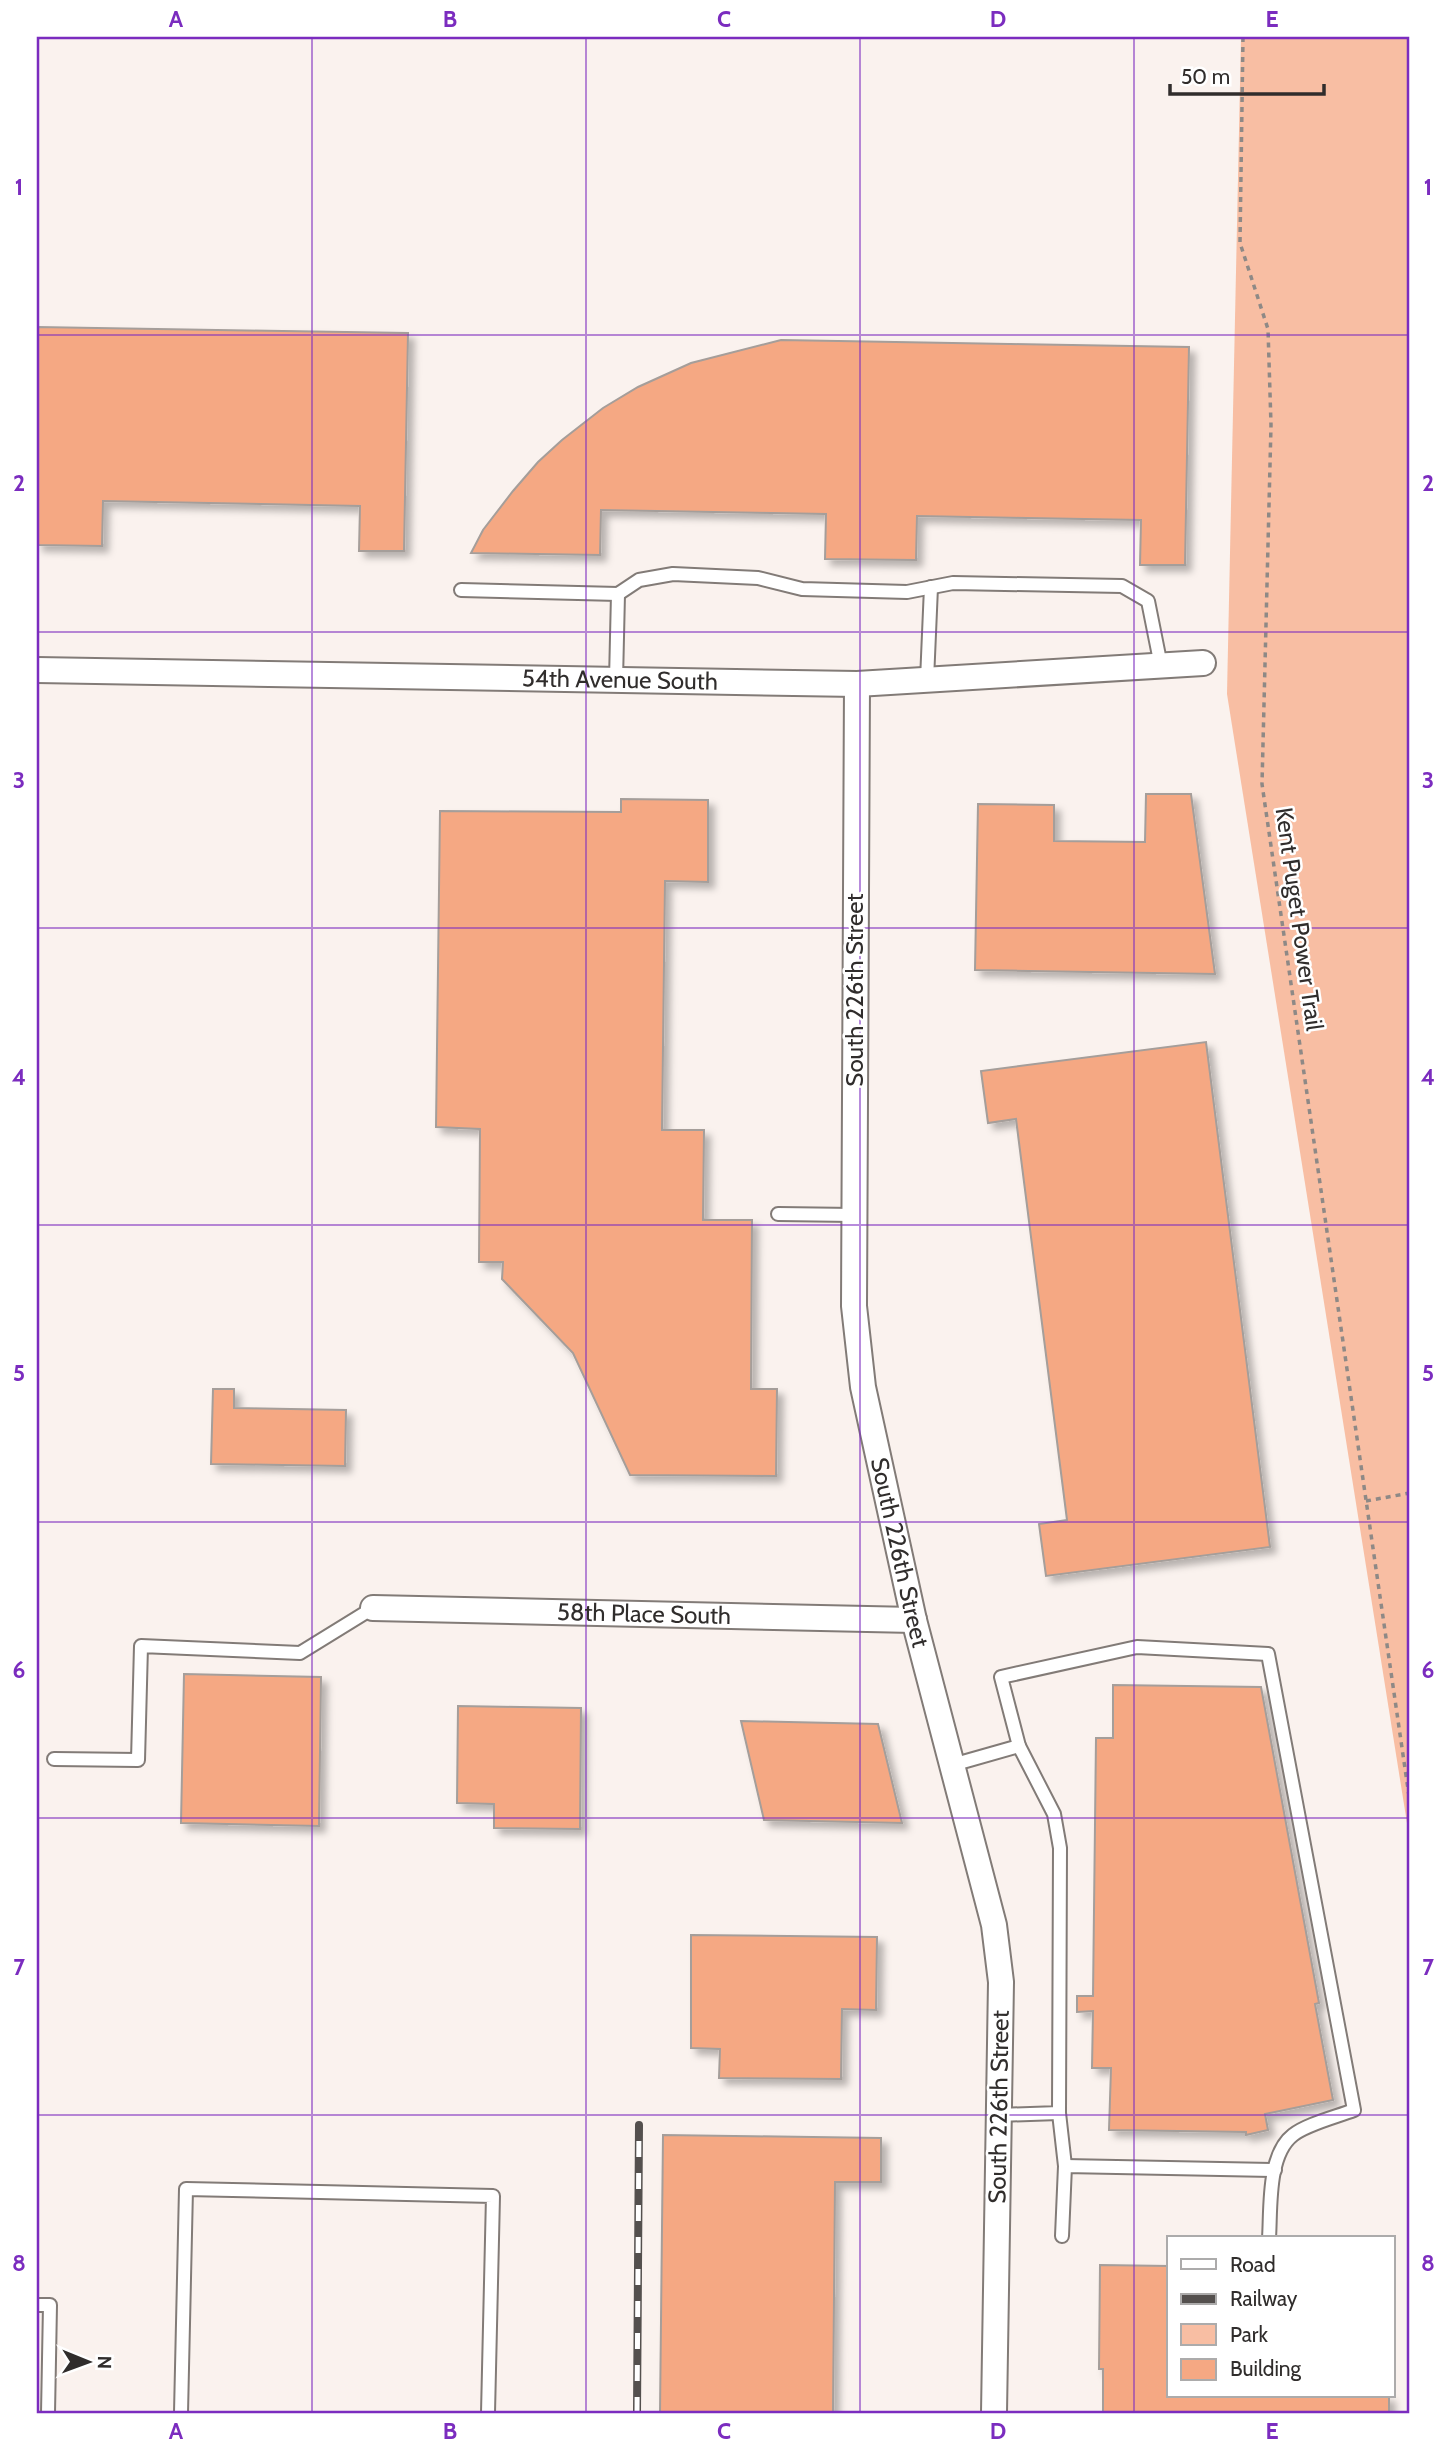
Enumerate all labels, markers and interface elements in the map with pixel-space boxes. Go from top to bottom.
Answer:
text: A [169,5,184,33]
text: B [443,5,457,33]
text: C [717,5,731,33]
text: D [990,5,1006,33]
text: E [1265,5,1279,33]
scale bar [1170,52,1324,96]
text: 50 m [1181,64,1230,89]
text: 1 [15,173,23,201]
text: 1 [1424,173,1432,201]
text: 2 [13,469,25,497]
text: 2 [1422,469,1434,497]
street label: 54th Avenue South [522,663,718,696]
text: 3 [13,766,25,794]
text: 3 [1422,766,1434,794]
street label: Kent Puget Power Trail [1269,805,1330,1033]
street label: South 226th Street [840,893,869,1087]
text: 4 [12,1063,26,1091]
text: 4 [1421,1063,1435,1091]
text: 5 [13,1359,25,1387]
text: 5 [1422,1359,1434,1387]
street label: South 226th Street [865,1455,936,1650]
street label: 58th Place South [557,1597,731,1630]
text: 6 [13,1656,25,1684]
text: 6 [1422,1656,1434,1684]
text: 7 [13,1953,25,1981]
text: 7 [1422,1953,1434,1981]
street label: South 226th Street [982,2010,1015,2204]
legend [1167,2236,1394,2398]
text: 8 [12,2249,26,2277]
text: 8 [1421,2249,1435,2277]
text: Road [1230,2252,1276,2277]
text: Railway [1230,2286,1298,2311]
text: Park [1230,2322,1268,2347]
north arrow [52,2328,122,2398]
text: N [93,2355,116,2369]
text: Building [1230,2356,1302,2381]
text: A [169,2417,184,2445]
text: B [443,2417,457,2445]
text: C [717,2417,731,2445]
text: D [990,2417,1006,2445]
text: E [1265,2417,1279,2445]

